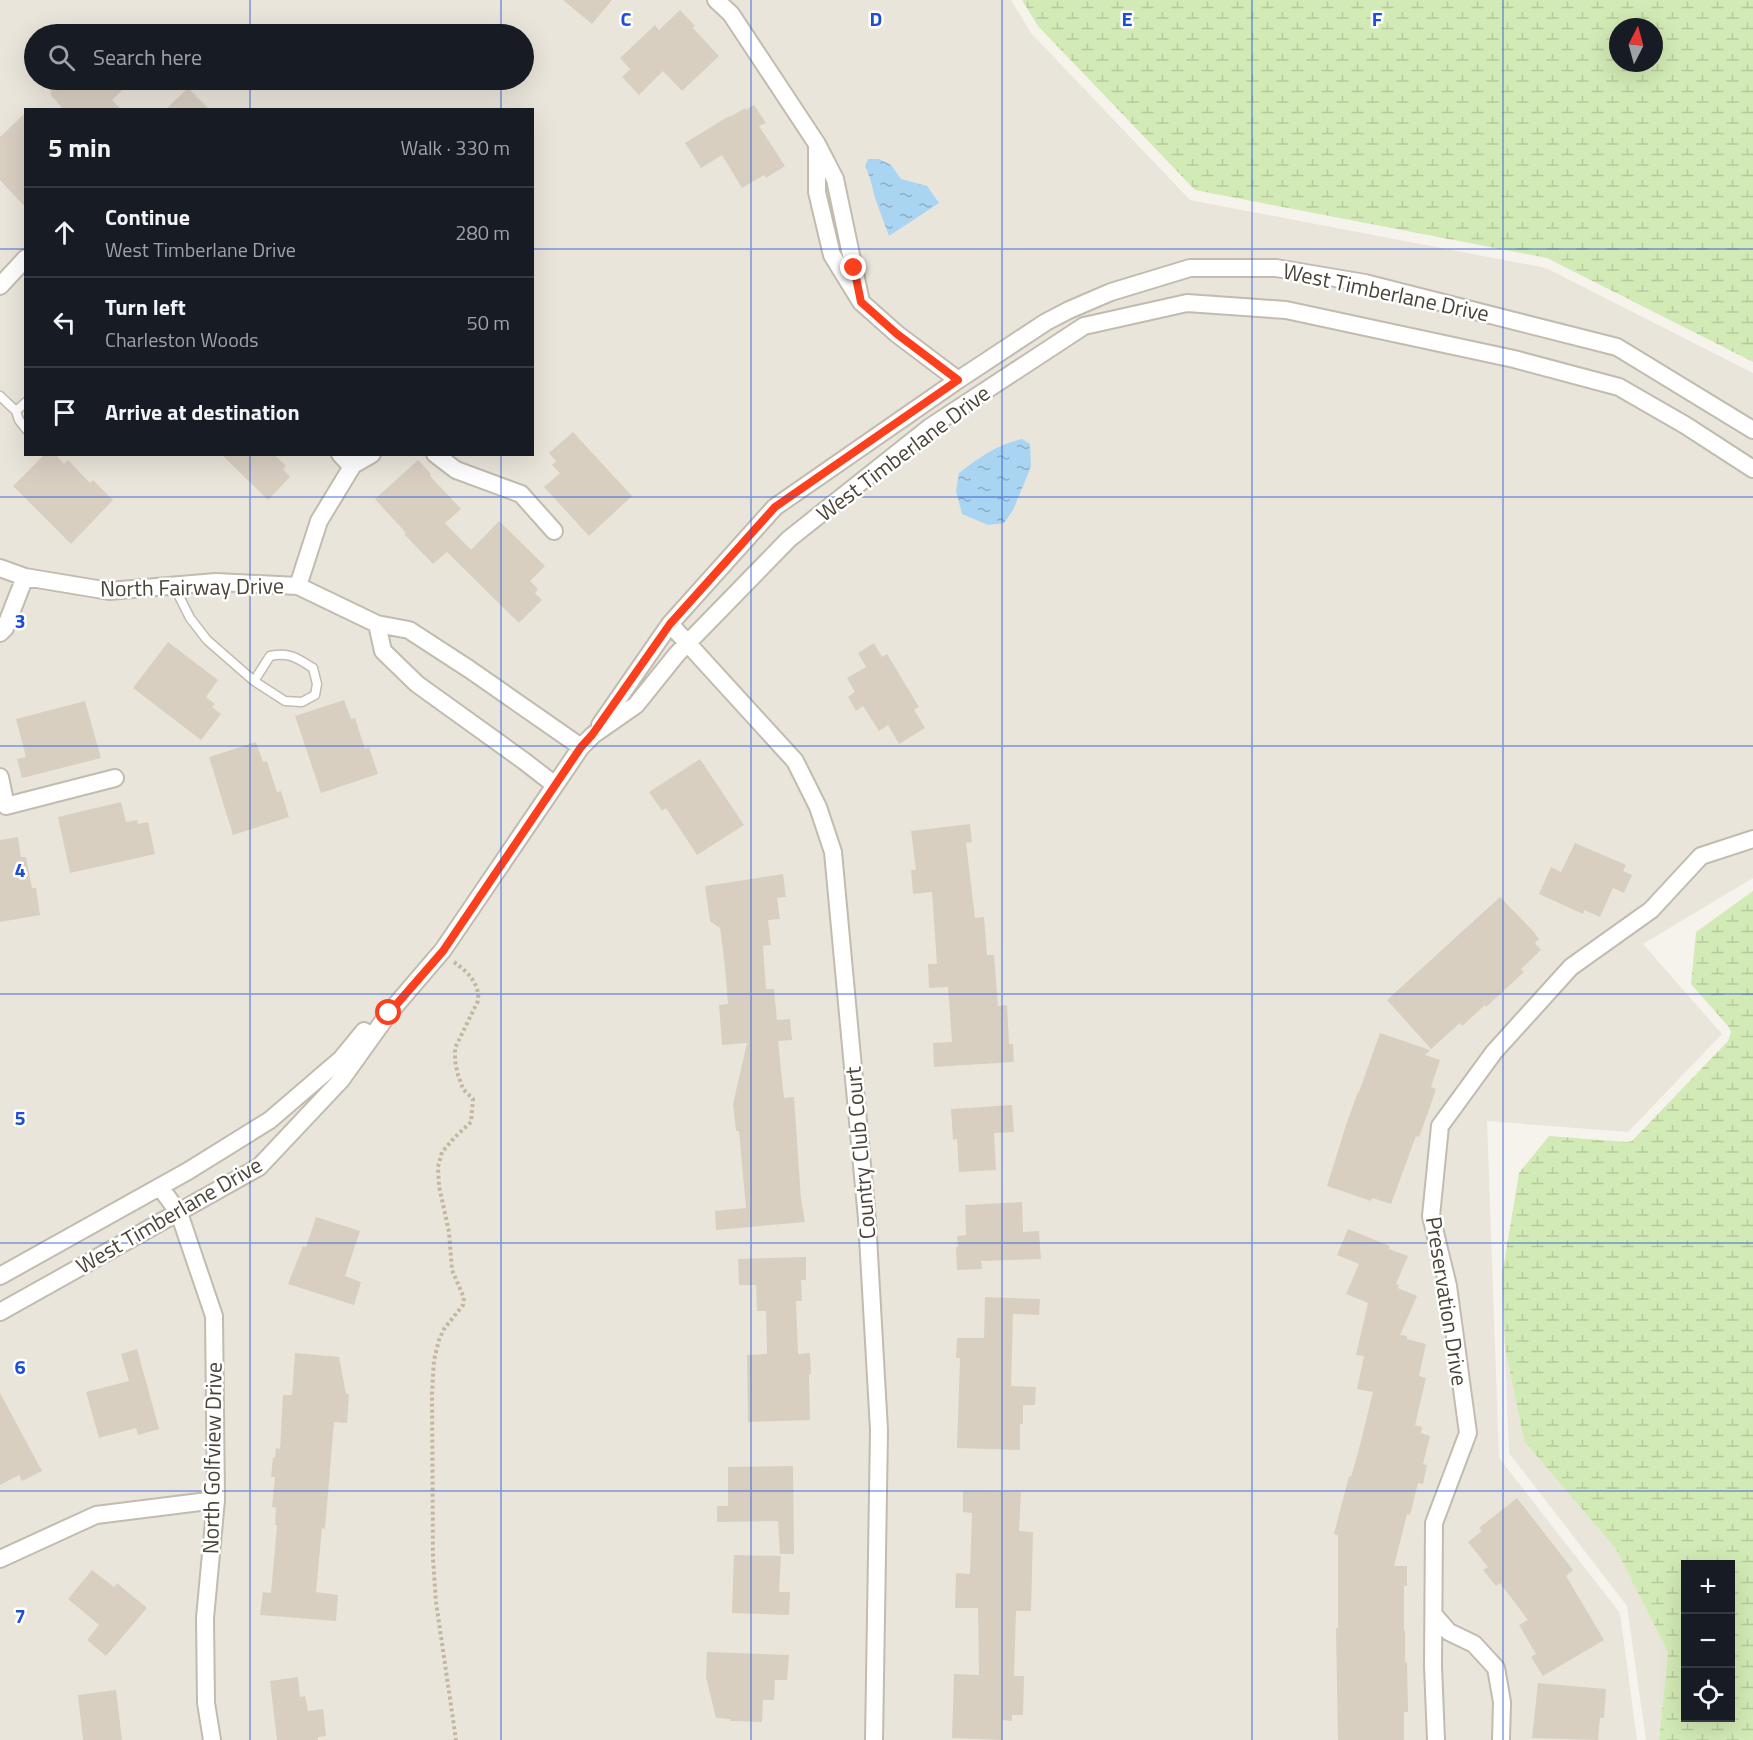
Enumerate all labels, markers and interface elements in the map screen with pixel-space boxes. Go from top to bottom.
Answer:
text: C [621,3,632,34]
text: D [870,3,882,34]
text: E [1121,3,1133,34]
text: F [1372,3,1383,34]
north arrow [1609,18,1663,72]
search box [24,24,534,90]
text: Search here [93,40,202,74]
icon: search [45,41,78,74]
text: 5 min [48,128,111,167]
text: Walk · 330 m [401,132,510,163]
text: Continue [105,200,190,234]
icon: ahead [48,216,81,249]
text: 280 m [455,217,510,248]
text: West Timberlane Drive [105,234,296,265]
route end [840,254,866,280]
street label: West Timberlane Drive [1280,254,1492,330]
text: Turn left [105,290,186,324]
icon: left [48,306,81,339]
text: 50 m [466,307,510,338]
text: Charleston Woods [105,324,259,355]
street label: West Timberlane Drive [809,376,997,530]
text: Arrive at destination [105,395,300,429]
icon: arrive [48,396,81,429]
street label: North Fairway Drive [100,568,284,606]
text: 3 [14,605,26,636]
text: 4 [14,854,26,885]
route start [375,999,401,1025]
street label: Country Club Court [835,1065,884,1241]
text: 5 [14,1102,26,1133]
street label: West Timberlane Drive [70,1148,268,1282]
street label: Preservation Drive [1417,1214,1477,1388]
text: 6 [14,1351,26,1382]
street label: North Golfview Drive [193,1362,231,1554]
map controls [1681,1560,1735,1722]
button: + [1681,1560,1735,1614]
text: 7 [14,1600,26,1631]
button: − [1681,1614,1735,1668]
button: locate [1681,1668,1735,1722]

